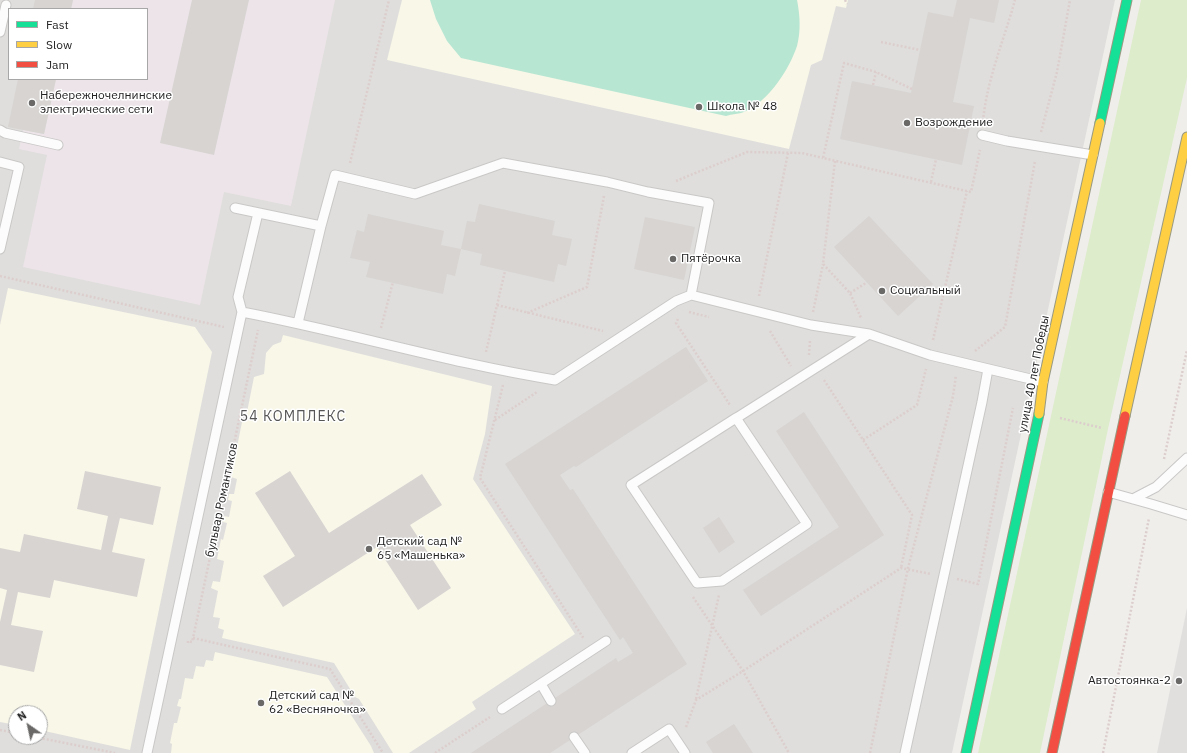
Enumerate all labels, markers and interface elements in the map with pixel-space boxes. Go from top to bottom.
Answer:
legend [8,8,148,80]
text: Fast [46,17,69,32]
text: Slow [46,37,72,52]
text: Jam [46,57,69,72]
place label: Набережночелнинские электрические сети [40,89,172,117]
marker: Набережночелнинские электрические сети [27,98,37,108]
place label: Школа № 48 [707,100,777,114]
marker: Школа № 48 [694,102,704,112]
place label: Возрождение [915,116,993,130]
marker: Возрождение [902,118,912,128]
place label: Пятёрочка [681,252,741,266]
marker: Пятёрочка [668,254,678,264]
place label: Социальный [890,284,961,298]
marker: Социальный [877,286,887,296]
street label: улица 40 лет Победы [1016,314,1052,434]
district label: 54 КОМПЛЕКС [240,409,346,425]
street label: бульвар Романтиков [203,442,241,558]
place label: Детский сад № 65 «Машенька» [377,535,465,563]
marker: Детский сад № 65 «Машенька» [364,544,374,554]
place label: Автостоянка-2 [1088,674,1171,688]
marker: Автостоянка-2 [1174,676,1184,686]
place label: Детский сад № 62 «Весняночка» [269,689,366,717]
marker: Детский сад № 62 «Весняночка» [256,698,266,708]
north arrow [8,705,48,745]
text: N [15,708,29,724]

